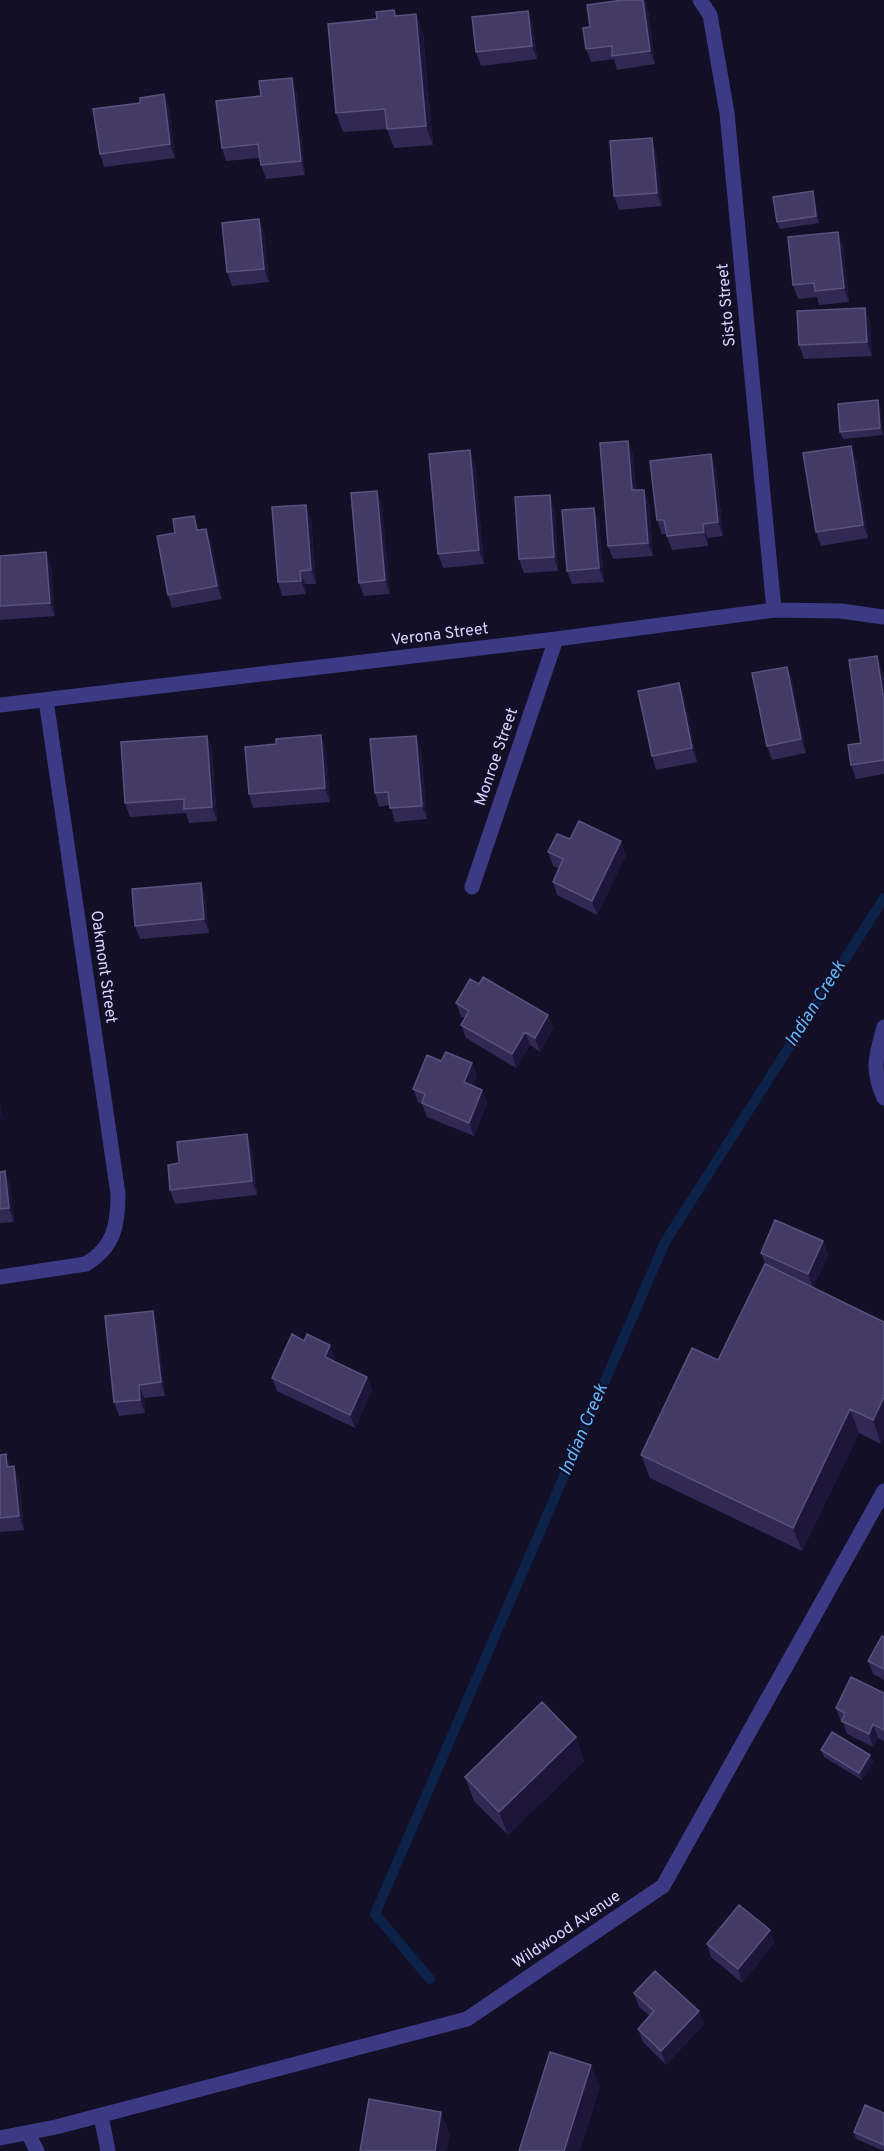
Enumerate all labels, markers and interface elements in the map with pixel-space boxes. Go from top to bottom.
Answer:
street label: Sisto Street [713,262,741,348]
street label: Verona Street [390,619,490,651]
street label: Monroe Street [471,705,523,809]
street label: Oakmont Street [85,909,121,1025]
water label: Indian Creek [780,956,852,1051]
water label: Indian Creek [554,1380,614,1479]
street label: Wildwood Avenue [509,1886,625,1974]

